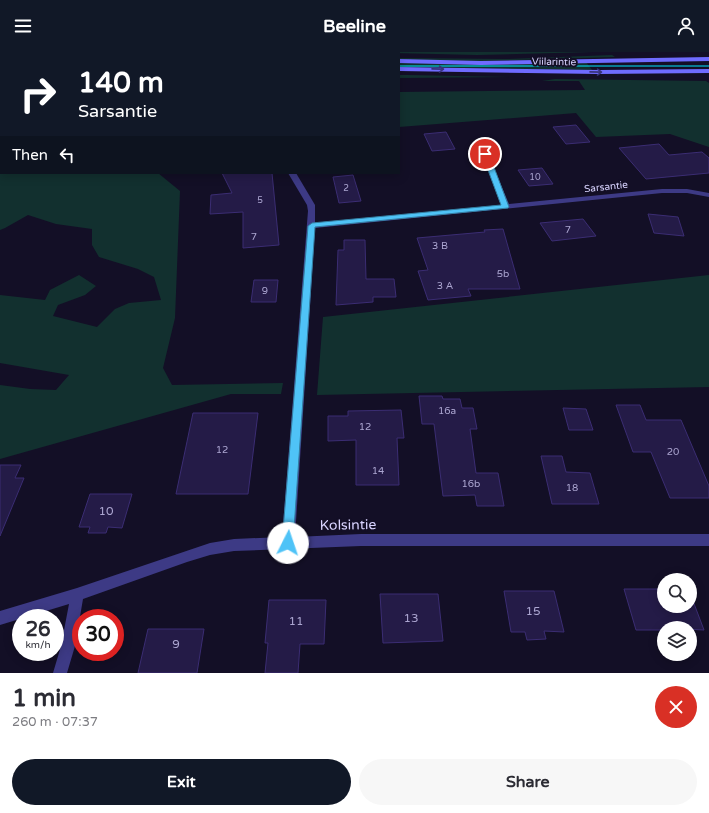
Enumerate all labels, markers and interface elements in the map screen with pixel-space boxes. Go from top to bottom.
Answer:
icon: menu [12,15,34,37]
text: Beeline [323,15,386,37]
icon: person [675,15,697,37]
street label: Viilarintie [532,56,577,68]
text: 140 m [78,66,164,100]
one-way arrow [431,66,444,73]
icon: right [12,68,64,120]
one-way arrow [589,68,602,76]
text: Sarsantie [78,100,157,122]
pin [468,137,502,171]
icon: arrive [474,143,496,165]
icon: left [56,144,78,166]
text: Then [12,146,48,164]
house number: 10 [529,172,541,183]
street label: Sarsantie [584,179,629,195]
house number: 2 [343,183,349,194]
house number: 5 [257,195,263,206]
house number: 7 [565,224,571,236]
house number: 7 [251,231,257,243]
house number: 3 B [432,240,448,252]
house number: 5b [497,268,509,280]
house number: 3 A [437,280,453,292]
house number: 9 [262,285,268,297]
house number: 16a [438,405,456,417]
house number: 12 [359,421,371,433]
house number: 12 [216,444,228,456]
house number: 20 [667,446,679,458]
house number: 14 [372,465,384,477]
house number: 16b [462,478,480,490]
house number: 18 [566,482,578,494]
house number: 10 [98,504,114,518]
street label: Kolsintie [320,516,377,534]
position arrow [267,522,309,564]
map controls [657,573,697,661]
button: search [657,573,697,613]
house number: 15 [525,604,541,618]
speed limit sign: 30 [72,609,124,661]
house number: 13 [403,611,419,625]
house number: 11 [288,614,304,628]
text: 26 [25,618,51,642]
button: layers [657,621,697,661]
house number: 9 [172,637,180,651]
text: km/h [25,639,51,651]
text: 1 min [12,684,76,713]
button: close [655,686,697,728]
text: 260 m · 07:37 [12,714,98,730]
button: Exit [12,759,351,805]
button: Share [359,759,697,805]

